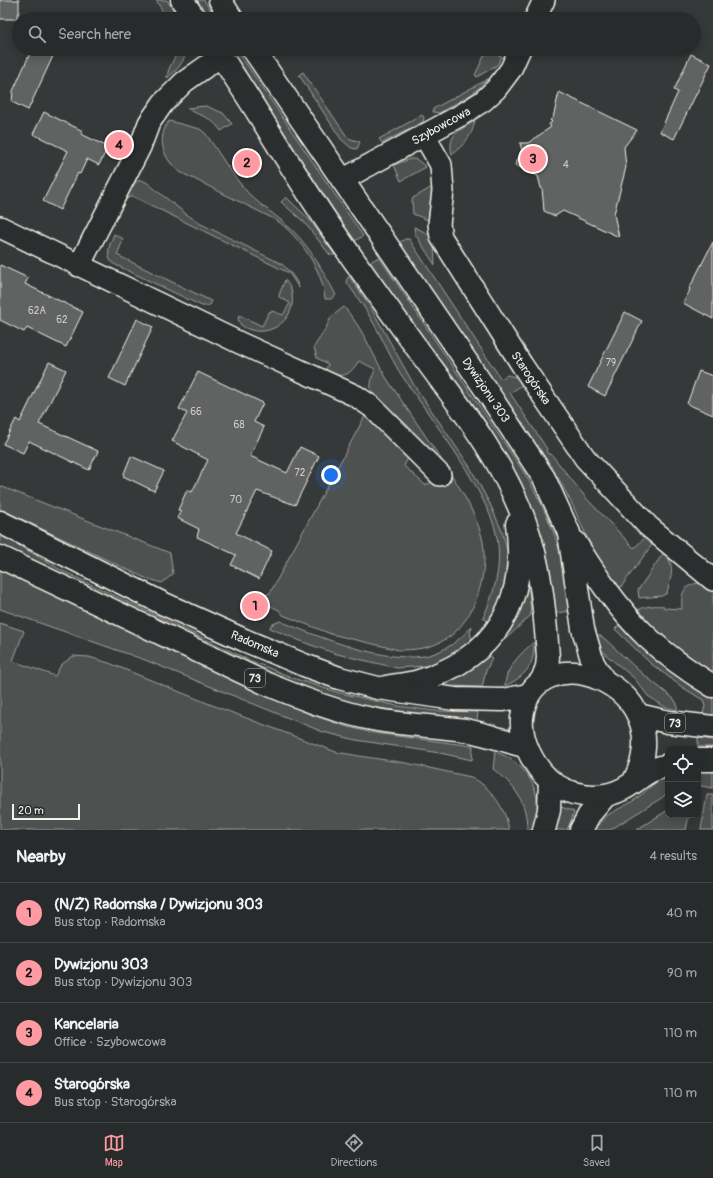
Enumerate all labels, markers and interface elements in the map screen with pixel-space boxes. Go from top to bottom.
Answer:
search box [12,12,701,56]
icon: search [26,23,48,45]
text: Search here [58,25,131,44]
street label: Szybowcowa [409,104,474,149]
pin: 4 [106,130,132,160]
pin: 3 [520,144,546,174]
pin: 2 [234,148,260,178]
house number: 4 [563,159,569,171]
house number: 62A [28,305,46,317]
house number: 62 [56,314,68,326]
street label: Starogórska [507,349,554,408]
street label: Dywizjonu 303 [458,355,513,426]
house number: 79 [606,357,616,369]
house number: 66 [190,406,202,418]
house number: 68 [234,419,244,431]
your location [321,465,341,485]
house number: 72 [295,467,306,479]
house number: 70 [230,494,242,506]
pin: 1 [242,591,268,621]
street label: Radomska [229,628,281,661]
road number: 73 [245,669,265,687]
road number: 73 [665,714,685,732]
map controls [665,746,701,818]
button: locate [665,746,701,782]
button: layers [665,782,701,818]
scale bar [12,802,80,821]
text: 20 m [18,804,44,817]
text: Nearby [16,846,65,867]
text: 4 results [650,848,697,864]
text: (N/Ż) Radomska / Dywizjonu 303 [54,895,263,914]
text: 1 [26,905,32,921]
text: 40 m [666,905,697,921]
text: Bus stop · Radomska [54,914,166,930]
text: Dywizjonu 303 [54,955,148,974]
text: 2 [25,965,33,981]
text: 90 m [667,965,697,981]
text: Bus stop · Dywizjonu 303 [54,974,192,990]
text: Kancelaria [54,1015,119,1034]
text: 3 [25,1025,33,1041]
text: 110 m [664,1025,697,1041]
text: Office · Szybowcowa [54,1034,166,1050]
text: Starogórska [54,1075,130,1094]
text: 4 [25,1085,33,1101]
text: 110 m [664,1085,697,1101]
text: Bus stop · Starogórska [54,1094,176,1110]
tab: Map [103,1132,125,1169]
tab: Directions [331,1132,377,1169]
tab: Saved [583,1132,610,1169]

